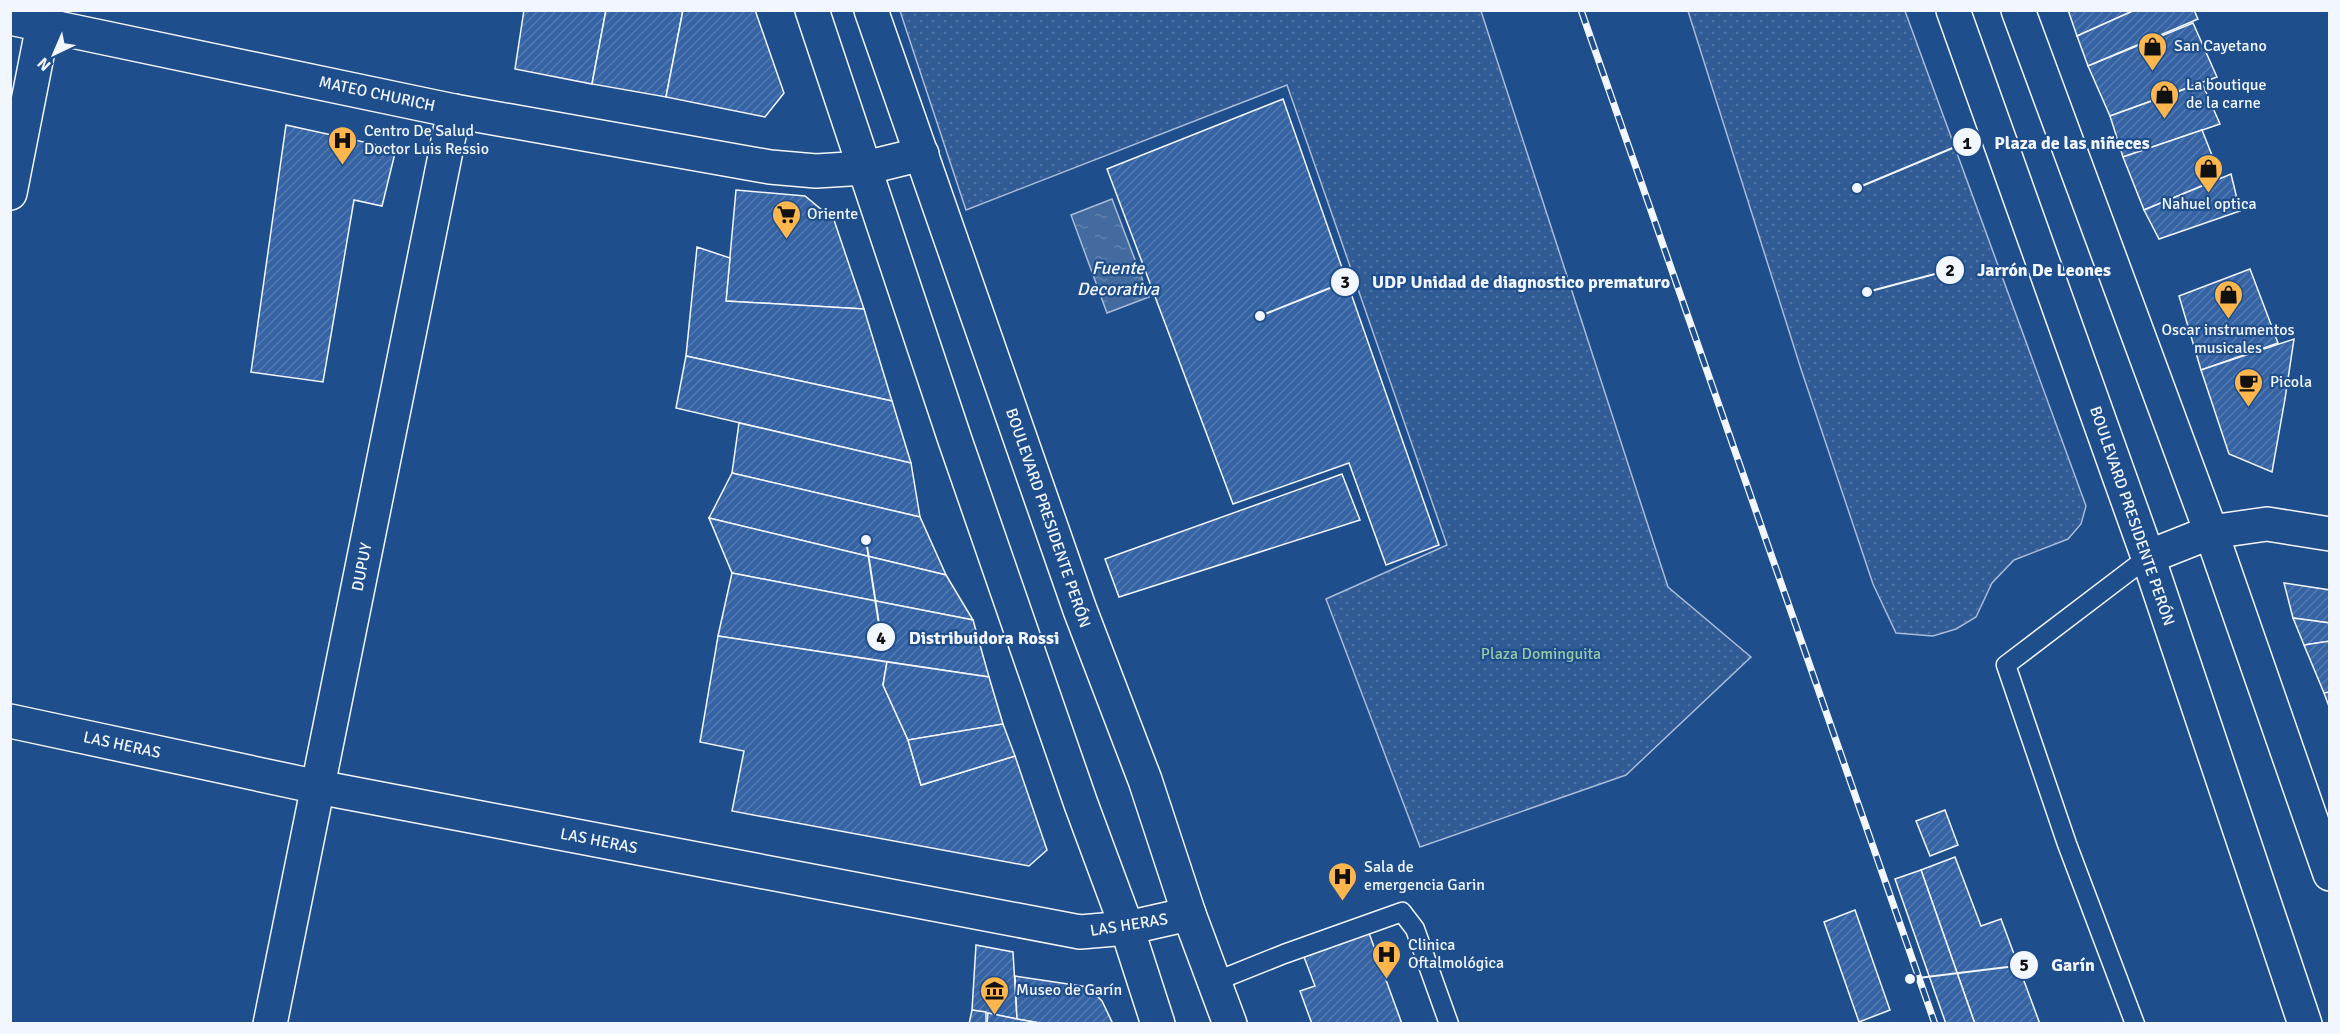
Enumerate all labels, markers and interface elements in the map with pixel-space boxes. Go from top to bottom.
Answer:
north arrow [24,24,84,84]
shop icon: San Cayetano [2137,30,2169,72]
place label: San Cayetano [2174,36,2267,56]
text: N [33,53,55,75]
street label: MATEO CHURICH [317,72,437,116]
place label: La boutique de la carne [2186,75,2267,113]
shop icon: La boutique de la carne [2149,78,2181,120]
place label: Centro De Salud Doctor Luis Ressio [364,121,489,159]
hospital icon: Centro De Salud Doctor Luis Ressio [327,124,359,166]
callout: Plaza de las niñeces [1952,124,2162,160]
text: 1 [1962,132,1972,154]
text: Plaza de las niñeces [1994,132,2150,154]
shop icon: Nahuel optica [2193,152,2225,194]
place label: Nahuel optica [2161,194,2257,214]
supermarket icon: Oriente [770,198,802,240]
place label: Oriente [807,204,858,224]
callout: Jarrón De Leones [1935,252,2123,288]
water label: Fuente Decorativa [1077,257,1160,300]
text: 2 [1945,259,1955,281]
text: Jarrón De Leones [1977,259,2111,281]
callout: UDP Unidad de diagnostico prematuro [1330,264,1682,300]
text: 3 [1340,271,1350,293]
text: UDP Unidad de diagnostico prematuro [1372,271,1670,293]
shop icon: Oscar instrumentos musicales [2212,278,2244,320]
place label: Oscar instrumentos musicales [2161,320,2295,358]
cafe icon: Picola [2233,366,2265,408]
place label: Picola [2270,372,2312,392]
street label: BOULEVARD PRESIDENTE PERÓN [2085,404,2179,628]
street label: BOULEVARD PRESIDENTE PERÓN [1001,406,1095,630]
street label: DUPUY [348,541,376,593]
callout: Distribuidora Rossi [866,619,1071,655]
text: 4 [876,627,886,649]
text: Distribuidora Rossi [909,627,1059,649]
park label: Plaza Dominguita [1481,644,1601,664]
street label: LAS HERAS [82,727,163,763]
street label: LAS HERAS [559,824,640,858]
place label: Sala de emergencia Garin [1364,857,1485,895]
hospital icon: Sala de emergencia Garin [1327,860,1359,902]
street label: LAS HERAS [1089,909,1169,941]
place label: Clinica Oftalmológica [1408,935,1504,973]
hospital icon: Clinica Oftalmológica [1371,938,1403,980]
callout: Garín [2009,947,2107,983]
text: 5 [2019,954,2029,976]
text: Garín [2051,954,2095,976]
museum icon: Museo de Garín [979,974,1011,1016]
place label: Museo de Garín [1016,980,1122,1000]

